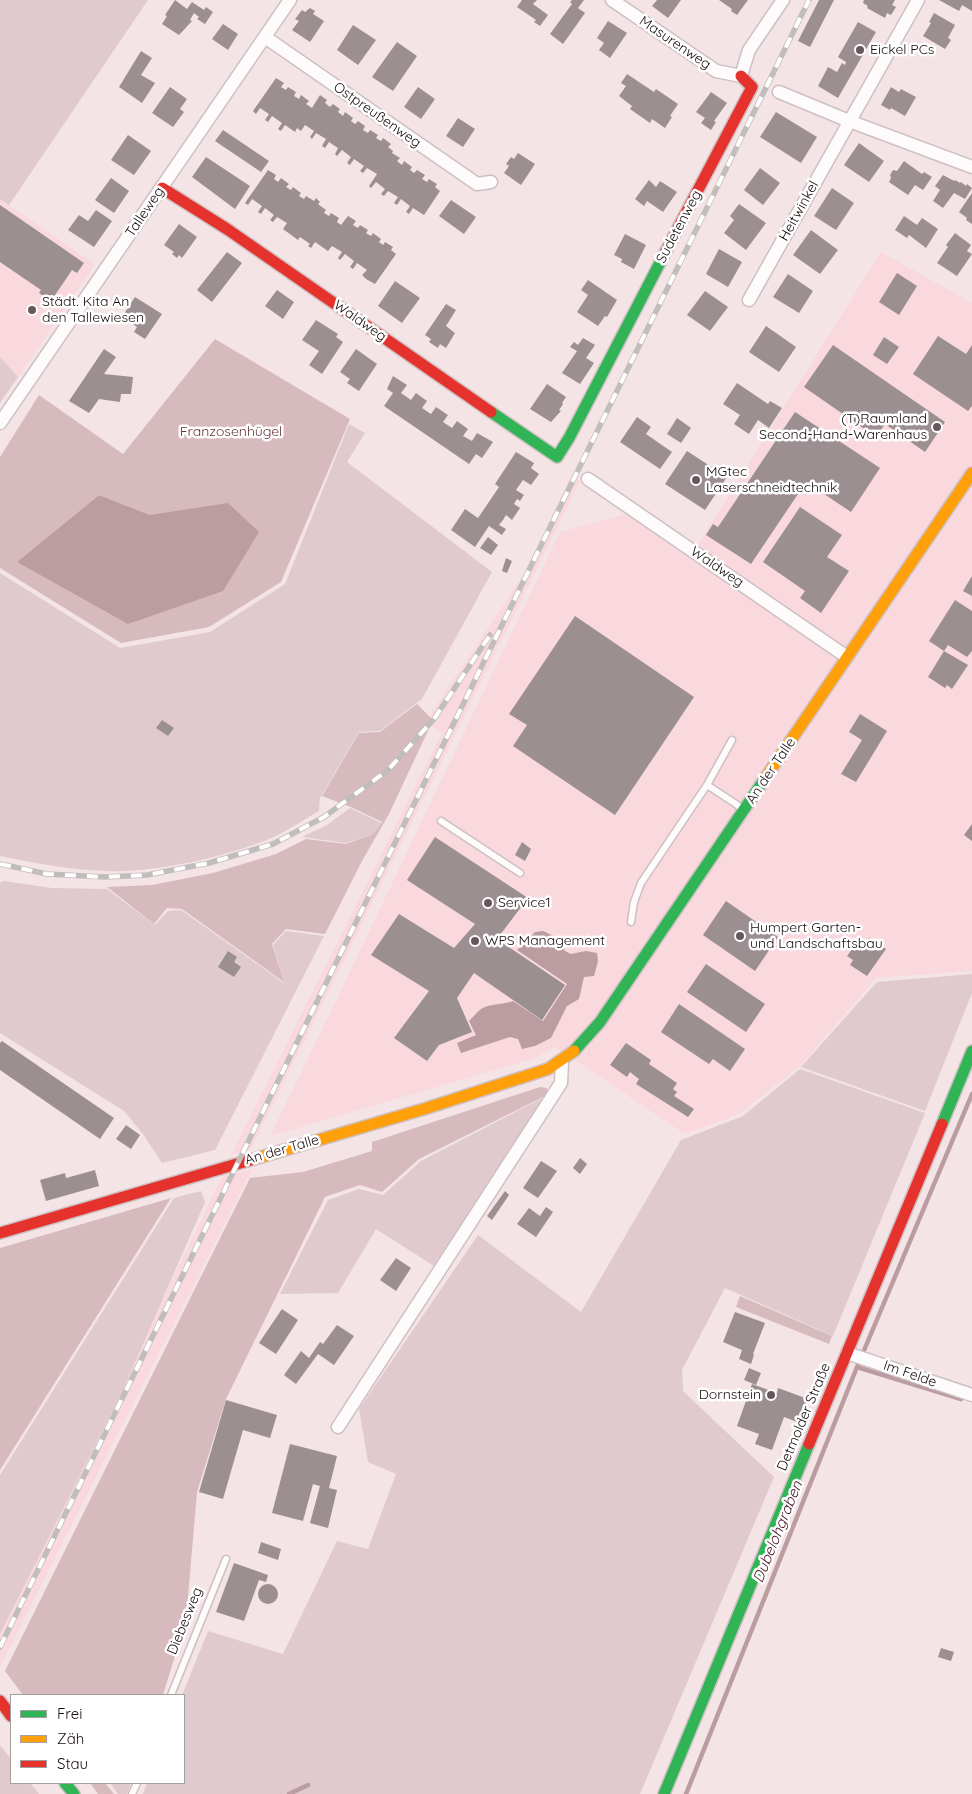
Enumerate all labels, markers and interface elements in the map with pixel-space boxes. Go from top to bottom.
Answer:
street label: Masurenweg [636,13,714,73]
place label: Eickel PCs [870,42,934,58]
marker: Eickel PCs [854,44,866,56]
street label: Ostpreußenweg [330,79,424,151]
street label: Heitwinkel [776,178,822,244]
street label: Talleweg [122,184,168,240]
street label: Sudetenweg [653,188,705,266]
place label: Städt. Kita An den Tallewiesen [42,294,144,326]
street label: Waldweg [330,297,390,345]
marker: Städt. Kita An den Tallewiesen [26,304,38,316]
place label: (T)Raumland Second-Hand-Warenhaus [759,411,927,444]
marker: (T)Raumland Second-Hand-Warenhaus [931,421,943,433]
park label: Franzosenhügel [180,424,282,440]
place label: MGtec Laserschneidtechnik [706,464,837,497]
marker: MGtec Laserschneidtechnik [690,474,702,486]
street label: Waldweg [687,543,747,591]
street label: An der Talle [743,735,799,807]
place label: Service1 [498,895,551,911]
marker: Service1 [482,897,494,909]
place label: Humpert Garten- und Landschaftsbau [750,920,883,952]
marker: Humpert Garten- und Landschaftsbau [734,930,746,942]
place label: WPS Management [485,933,605,949]
marker: WPS Management [469,935,481,947]
street label: An der Talle [243,1131,321,1169]
street label: Im Felde [881,1357,939,1391]
street label: Detmolder Straße [774,1361,834,1473]
place label: Dornstein [699,1387,761,1403]
marker: Dornstein [765,1389,777,1401]
water label: Dubelohgraben [749,1479,807,1585]
street label: Diebesweg [164,1585,206,1657]
legend [10,1694,185,1784]
text: Frei [57,1704,83,1723]
text: Zäh [57,1729,84,1748]
text: Stau [57,1754,88,1773]

